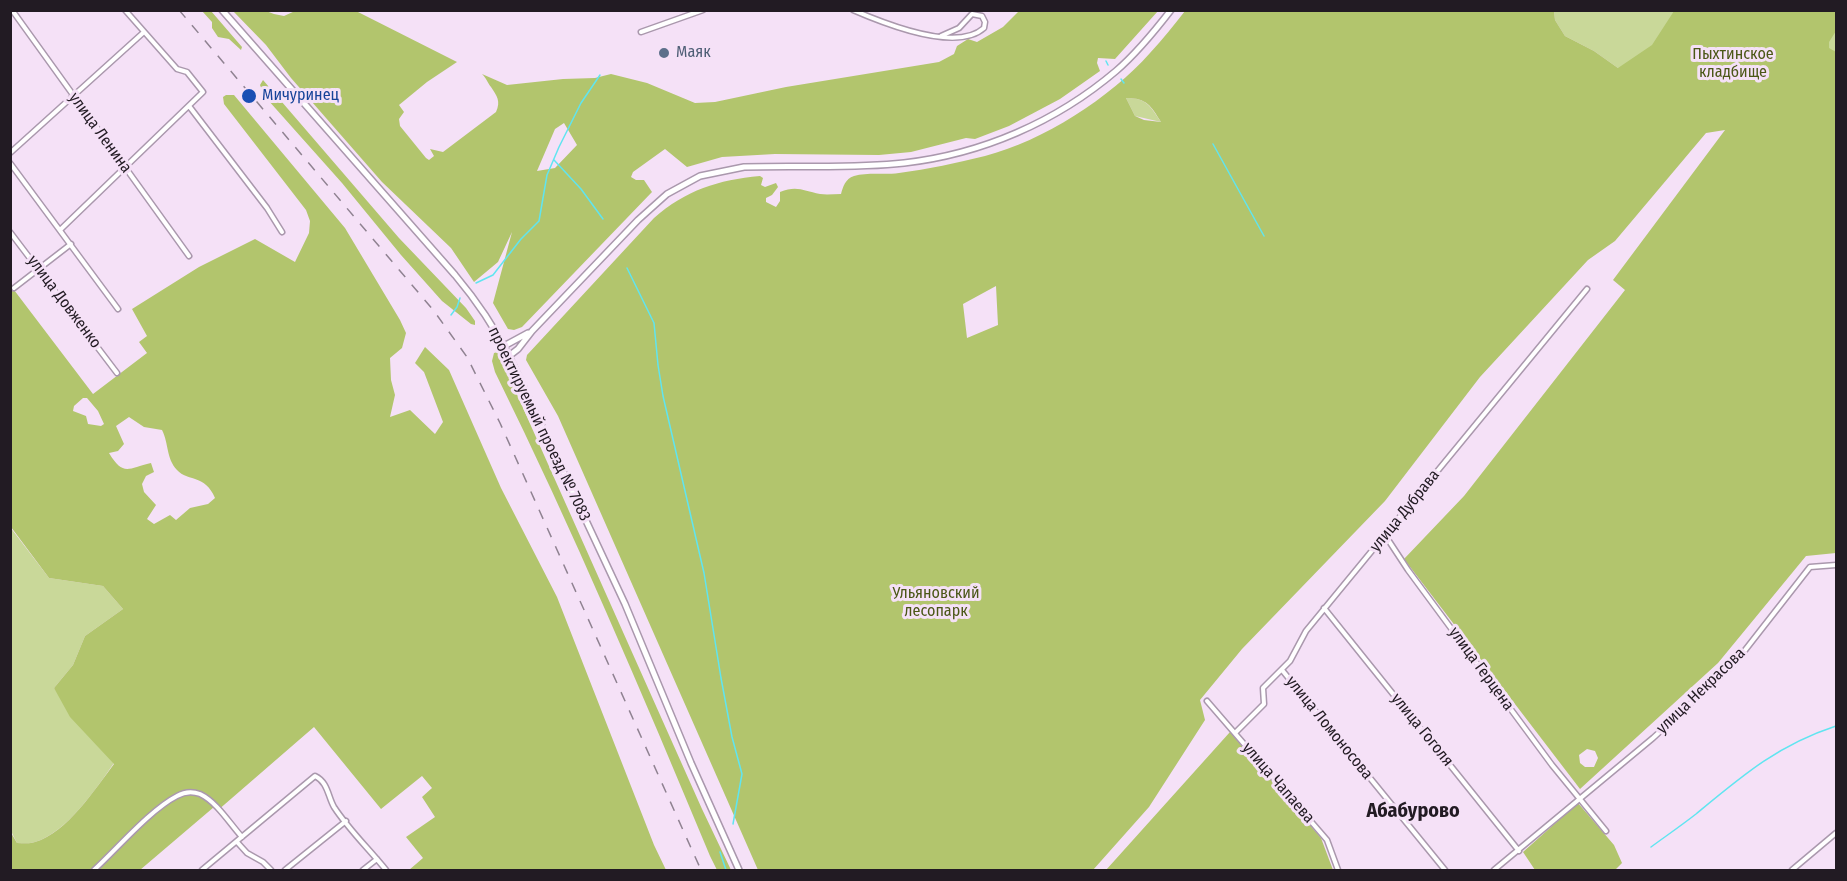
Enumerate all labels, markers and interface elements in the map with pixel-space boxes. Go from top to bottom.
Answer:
place label: Маяк [676,43,711,63]
park label: Пыхтинское кладбище [1692,45,1774,83]
marker: Маяк [657,46,671,60]
place label: Мичуринец [262,86,339,106]
marker: Мичуринец [240,87,258,105]
street label: улица Ленина [64,89,136,177]
street label: улица Довженко [23,252,105,352]
street label: проектируемый проезд № 7083 [484,324,594,524]
street label: улица Дубрава [1366,466,1444,556]
park label: Ульяновский лесопарк [893,584,979,622]
street label: улица Герцена [1444,623,1518,715]
street label: улица Некрасова [1653,644,1749,738]
street label: улица Ломоносова [1281,672,1377,784]
street label: улица Гоголя [1387,690,1457,770]
street label: улица Чапаева [1238,739,1318,827]
district label: Абабурово [1366,799,1460,823]

